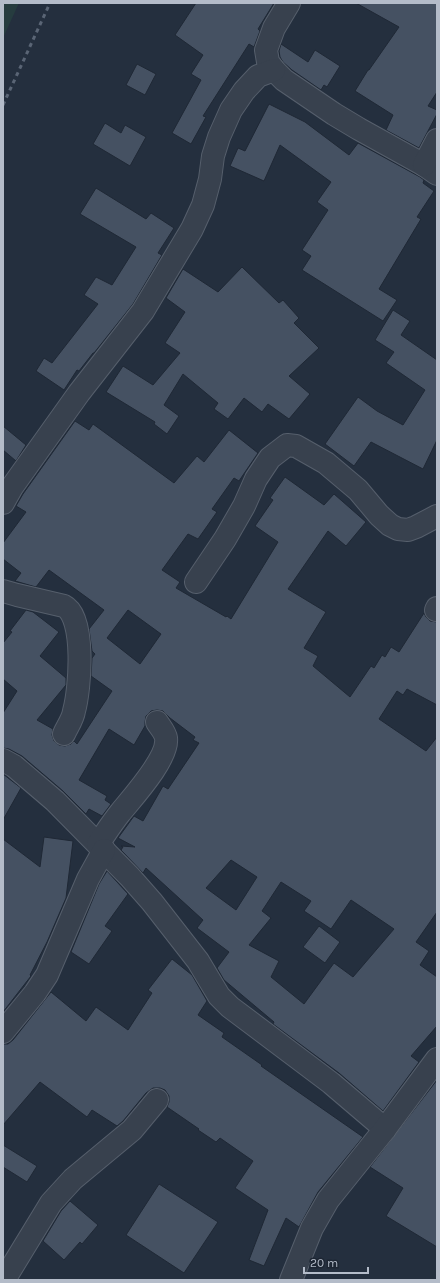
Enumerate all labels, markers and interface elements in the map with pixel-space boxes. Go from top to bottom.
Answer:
scale bar [304,1249,368,1275]
text: 20 m [310,1256,338,1270]

